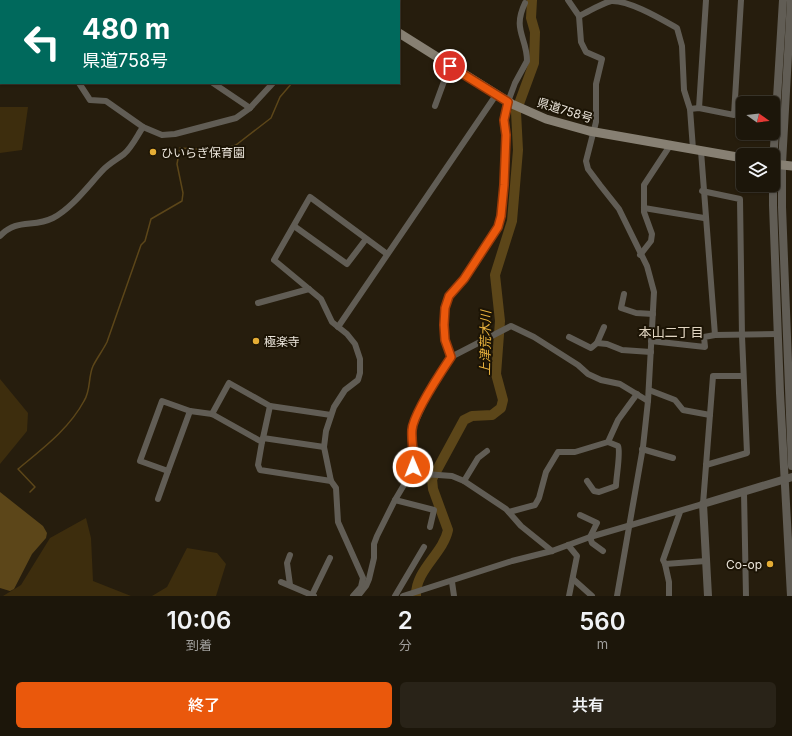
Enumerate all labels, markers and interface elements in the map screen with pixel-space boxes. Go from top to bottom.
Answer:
text: 480 m [82,12,170,46]
icon: left [16,16,68,68]
pin [433,49,467,83]
text: 県道758号 [82,50,168,71]
icon: arrive [439,55,461,77]
street label: 県道758号 [535,94,595,126]
north arrow [736,96,780,140]
map controls [736,96,780,192]
place label: ひいらぎ保育園 [161,145,245,160]
marker: ひいらぎ保育園 [148,147,158,157]
button: layers [736,148,780,192]
water label: 上津荒木川 [476,308,494,376]
district label: 本山二丁目 [638,324,704,340]
place label: 極楽寺 [264,334,300,349]
marker: 極楽寺 [251,336,261,346]
position arrow [392,446,434,488]
place label: Co-op [726,557,762,572]
marker: Co-op [765,559,775,569]
text: 10:06 [166,606,231,635]
text: 2 [398,606,413,635]
text: 560 [579,607,626,636]
text: m [597,636,608,652]
text: 到着 [186,637,212,653]
text: 分 [399,637,412,653]
button: 終了 [16,682,392,728]
button: 共有 [400,682,776,728]

